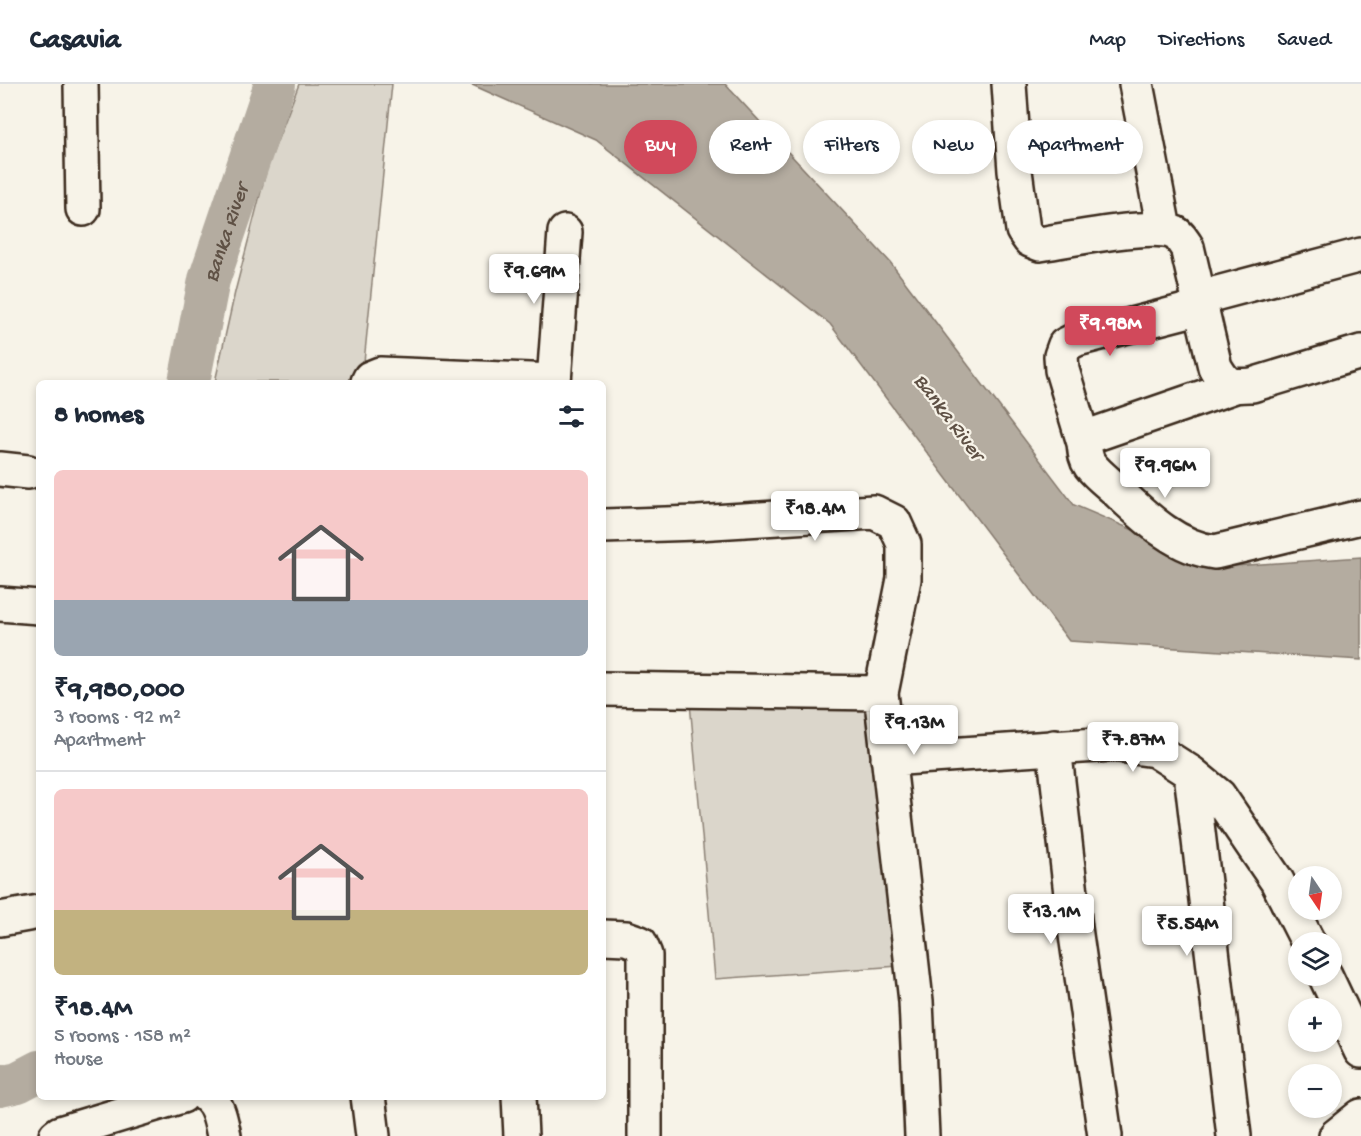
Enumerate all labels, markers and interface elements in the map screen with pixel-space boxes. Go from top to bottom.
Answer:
text: Casavia [30,25,121,58]
text: Map [1089,29,1126,54]
text: Directions [1159,29,1244,54]
text: Saved [1277,29,1331,54]
chip: Buy [624,120,697,174]
chip: Rent [709,120,791,174]
chip: Filters [803,120,900,174]
chip: New [912,120,995,174]
chip: Apartment [1007,120,1143,174]
water label: Banka River [200,177,258,286]
pin: ₹9.69M [485,254,583,305]
text: ₹9.69M [503,262,565,285]
pin: ₹9.98M [1061,306,1159,357]
text: ₹9.98M [1079,314,1141,337]
water label: Banka River [907,370,990,470]
icon: filters [555,400,588,433]
text: 8 homes [54,401,143,432]
pin: ₹9.96M [1116,448,1214,499]
text: ₹9.96M [1134,456,1196,479]
pin: ₹18.4M [766,491,864,542]
text: ₹18.4M [785,499,845,522]
icon: home [267,509,375,617]
text: ₹9,980,000 [54,676,185,707]
pin: ₹9.13M [865,705,963,756]
text: 3 rooms · 92 m² [54,707,181,730]
text: ₹9.13M [884,713,944,736]
pin: ₹7.87M [1084,722,1182,773]
text: Apartment [54,730,144,753]
text: ₹7.87M [1101,730,1165,753]
icon: home [267,828,375,936]
north arrow [1288,866,1342,920]
map controls [1288,866,1342,1118]
pin: ₹13.1M [1002,894,1100,945]
text: ₹13.1M [1022,902,1080,925]
pin: ₹5.54M [1138,906,1236,957]
text: ₹5.54M [1156,914,1218,937]
button: layers [1288,932,1342,986]
text: ₹18.4M [54,995,132,1026]
button: + [1288,998,1342,1052]
text: 5 rooms · 158 m² [54,1026,191,1049]
text: House [54,1049,103,1072]
button: − [1288,1064,1342,1118]

